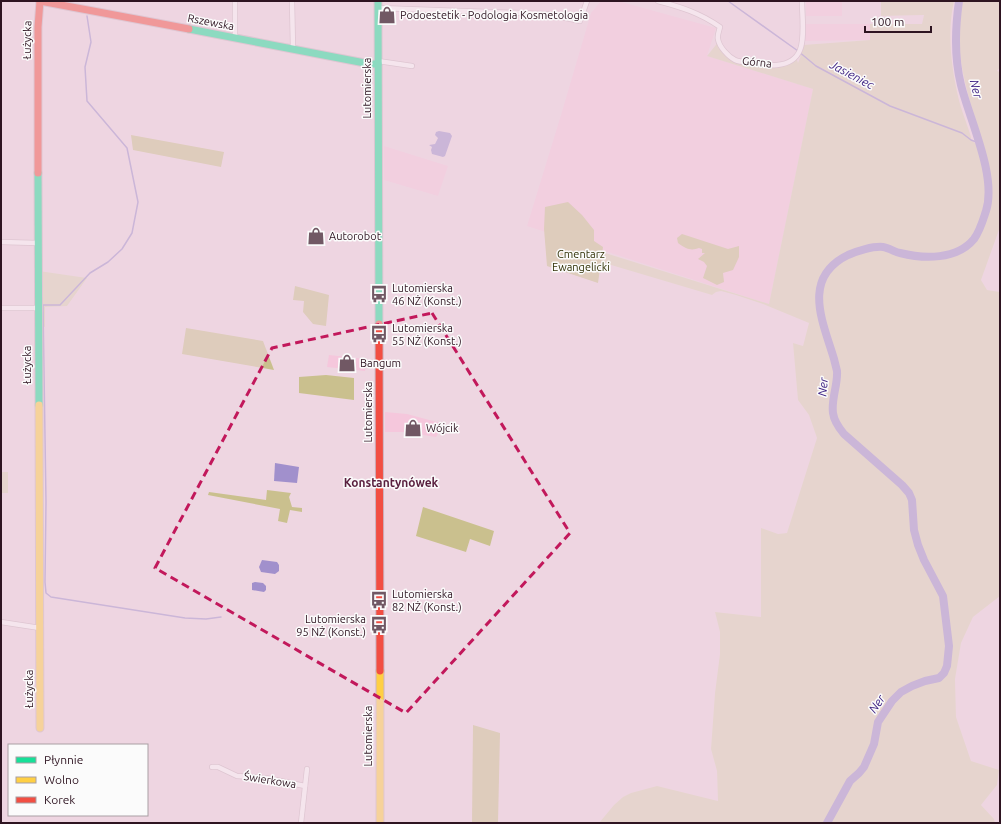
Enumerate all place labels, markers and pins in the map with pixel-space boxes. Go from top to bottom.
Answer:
shop icon: Podoestetik - Podologia Kosmetologia [377,5,397,25]
place label: Podoestetik - Podologia Kosmetologia [400,9,588,21]
shop icon: Autorobot [306,226,326,246]
place label: Autorobot [329,230,382,242]
place label: Lutomierska 46 NŻ (Konst.) [392,282,462,308]
bus stop icon: Lutomierska 46 NŻ (Konst.) [369,284,389,304]
place label: Lutomierska 55 NŻ (Konst.) [392,322,462,348]
bus stop icon: Lutomierska 55 NŻ (Konst.) [369,324,389,344]
shop icon: Bangum [337,353,357,373]
place label: Bangum [360,357,401,369]
shop icon: Wójcik [403,418,423,438]
place label: Wójcik [426,422,459,434]
place label: Lutomierska 82 NŻ (Konst.) [392,588,462,614]
bus stop icon: Lutomierska 82 NŻ (Konst.) [369,590,389,610]
place label: Lutomierska 95 NŻ (Konst.) [296,613,366,639]
bus stop icon: Lutomierska 95 NŻ (Konst.) [369,615,389,635]

